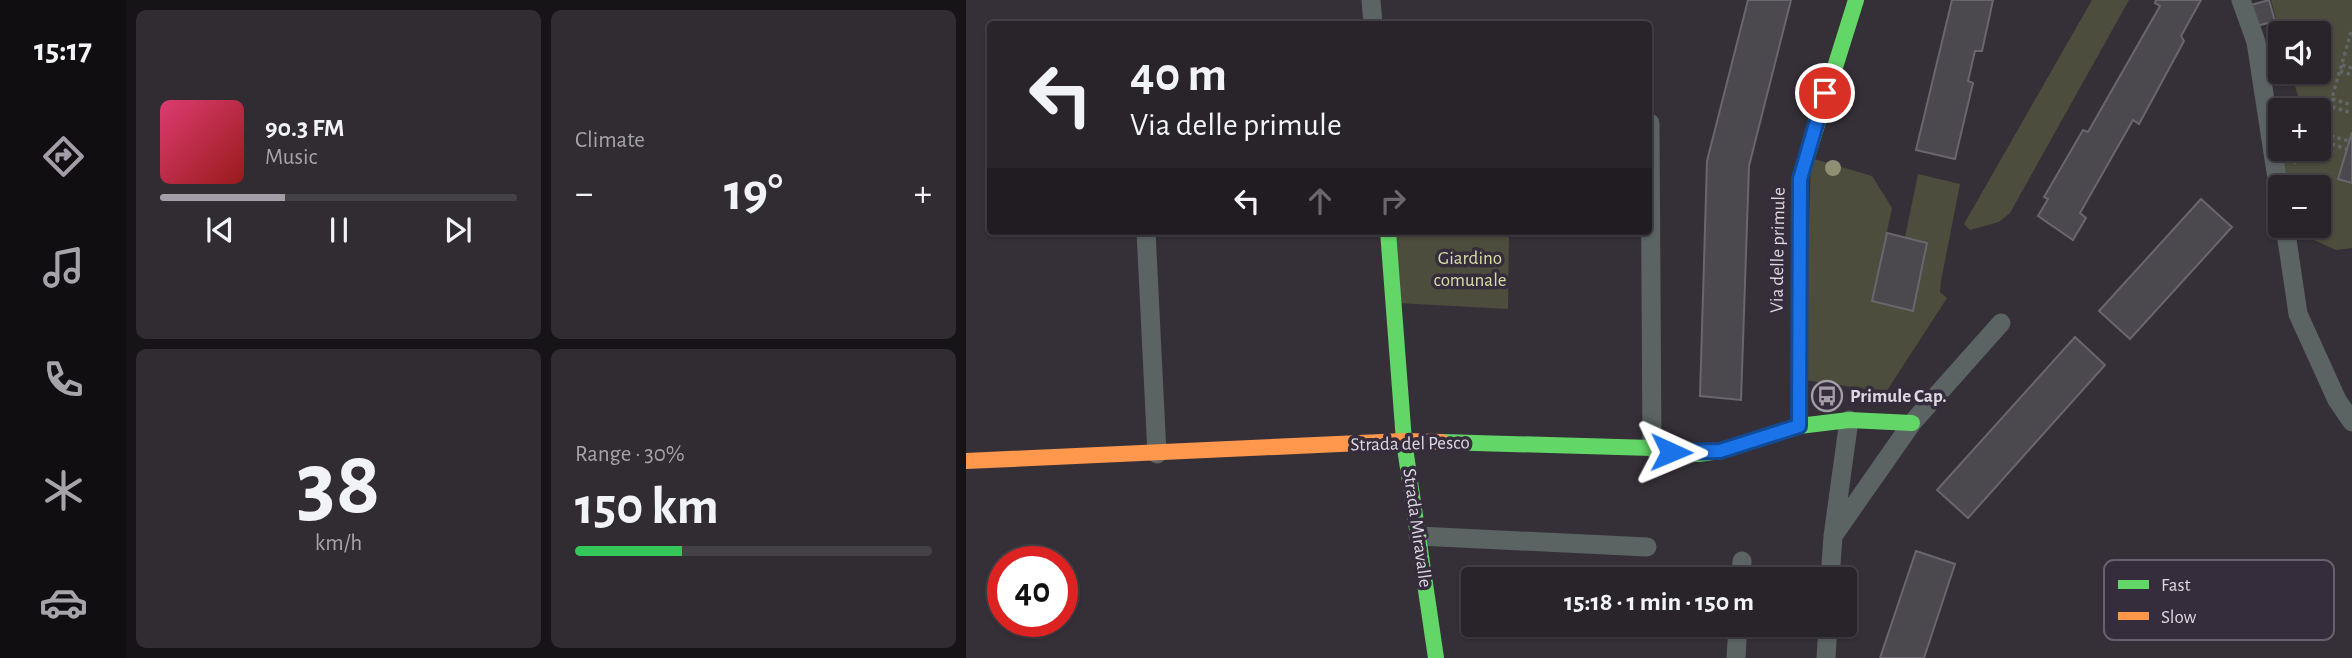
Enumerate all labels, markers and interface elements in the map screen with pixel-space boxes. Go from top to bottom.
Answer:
map controls [2268,21,2331,238]
button: sound [2268,21,2331,84]
text: 15:17 [34,34,92,66]
icon: left [1015,49,1106,140]
text: 40 m [1130,51,1227,100]
pin [1795,63,1855,123]
icon: arrive [1806,74,1844,112]
button: + [2268,98,2331,161]
text: Via delle primule [1130,109,1342,141]
text: 90.3 FM [265,115,345,141]
text: Climate [575,129,645,152]
icon: directions [39,132,88,181]
text: Music [265,146,317,169]
text: 19° [724,167,783,219]
text: − [575,175,593,213]
text: + [914,175,932,213]
button: − [2268,175,2331,238]
icon: left [1228,182,1266,220]
icon: ahead [1301,182,1339,220]
icon: right [1374,182,1412,220]
street label: Via delle primule [1767,187,1789,313]
icon: previous [201,211,239,249]
icon: pause [320,211,358,249]
icon: next [439,211,477,249]
icon: music [39,243,88,292]
park label: Giardino comunale [1433,249,1507,290]
icon: phone [39,355,88,404]
bus stop icon: Primule Cap. [1810,379,1844,413]
place label: Primule Cap. [1850,387,1947,406]
position arrow [1634,415,1708,489]
street label: Strada del Pesco [1350,433,1470,455]
text: 38 [296,439,381,530]
text: Range · 30% [575,443,685,466]
icon: climate [39,466,88,515]
street label: Strada Miravalle [1399,467,1435,589]
text: 150 km [575,481,719,533]
text: km/h [315,532,362,555]
speed limit sign: 40 [987,546,1078,637]
legend [2104,560,2334,640]
text: Fast [2161,576,2191,595]
icon: car [39,578,88,627]
text: 15:18 · 1 min · 150 m [1564,589,1754,615]
text: Slow [2161,608,2197,627]

